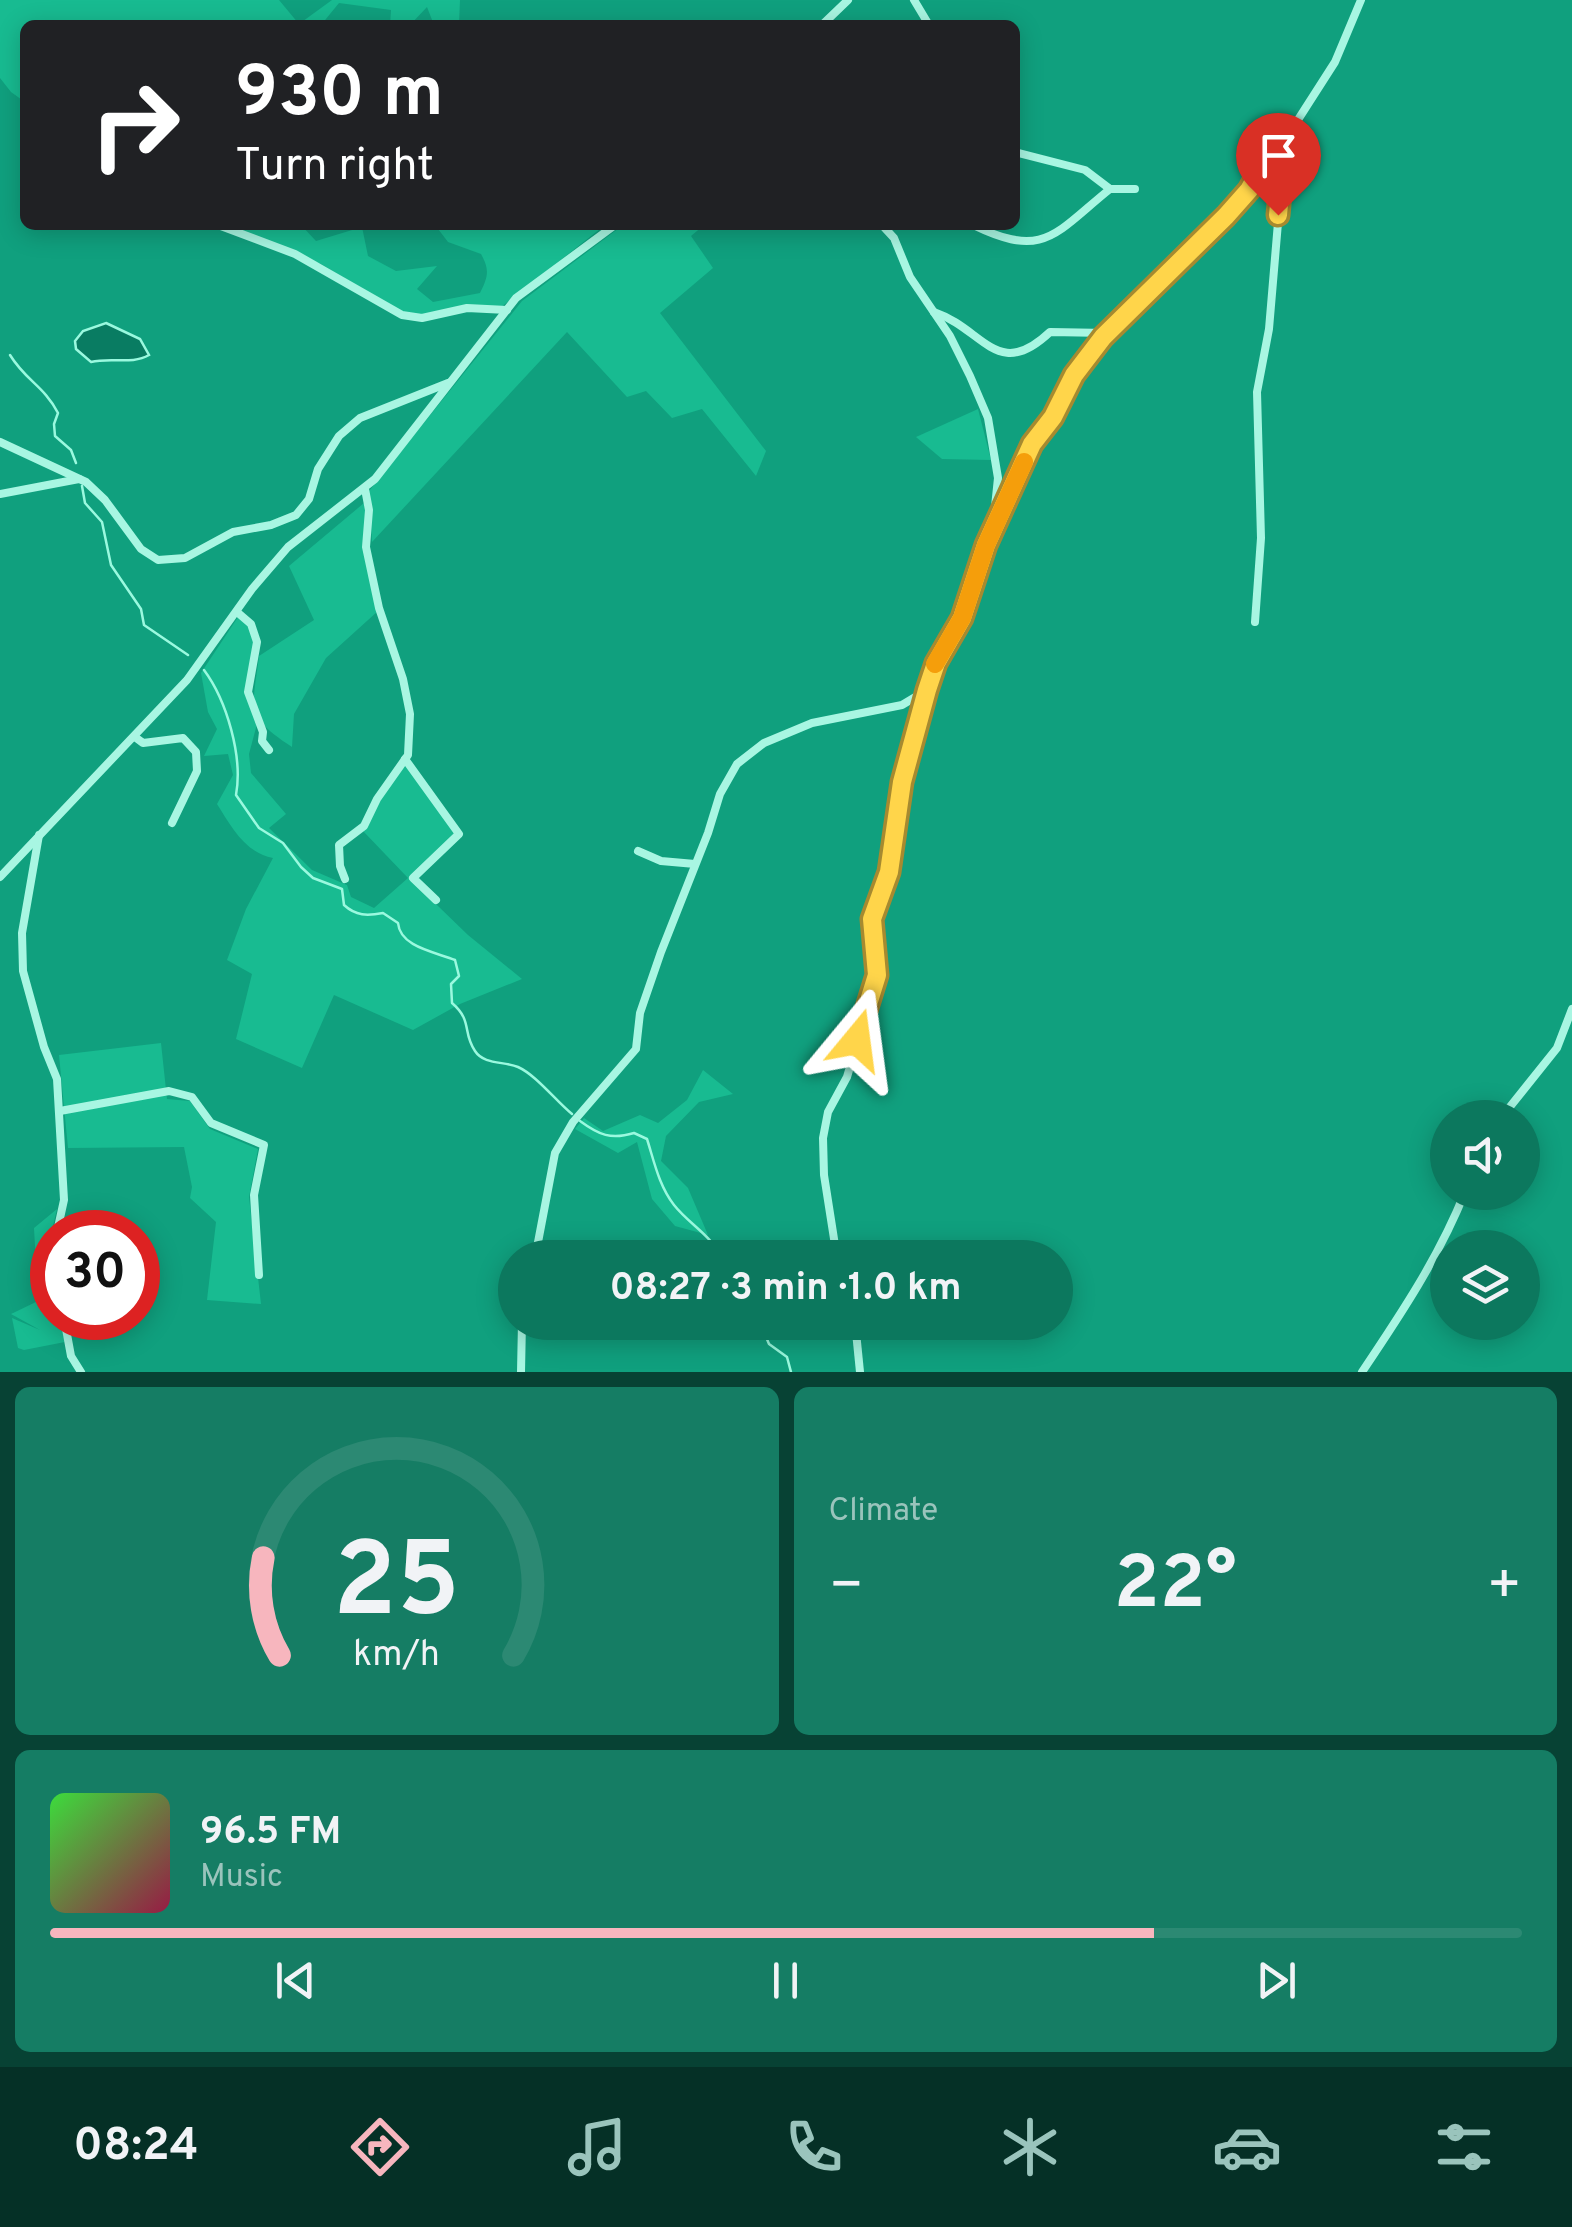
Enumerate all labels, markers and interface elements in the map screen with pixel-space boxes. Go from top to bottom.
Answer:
text: 930 m [235,52,444,141]
icon: right [70,60,200,190]
pin [1236,113,1321,216]
icon: arrive [1251,128,1306,183]
text: Turn right [235,139,434,196]
position arrow [805,988,909,1092]
map controls [1430,1100,1540,1340]
button: sound [1430,1100,1540,1210]
speed limit sign: 30 [30,1210,160,1340]
button: layers [1430,1230,1540,1340]
text: 08:27 · 3 min · 1.0 km [610,1265,961,1314]
text: Climate [829,1492,938,1532]
text: 25 [333,1521,460,1653]
text: 22° [1114,1540,1237,1635]
text: − [829,1553,864,1623]
text: + [1487,1553,1522,1623]
text: km/h [353,1633,440,1679]
text: 96.5 FM [200,1809,341,1858]
text: Music [200,1858,283,1898]
icon: previous [268,1953,323,2008]
icon: pause [758,1953,813,2008]
icon: next [1249,1953,1304,2008]
icon: directions [345,2112,415,2182]
icon: music [562,2112,632,2182]
icon: phone [779,2112,849,2182]
icon: climate [995,2112,1065,2182]
icon: car [1212,2112,1282,2182]
icon: filters [1429,2112,1499,2182]
text: 08:24 [73,2119,199,2176]

